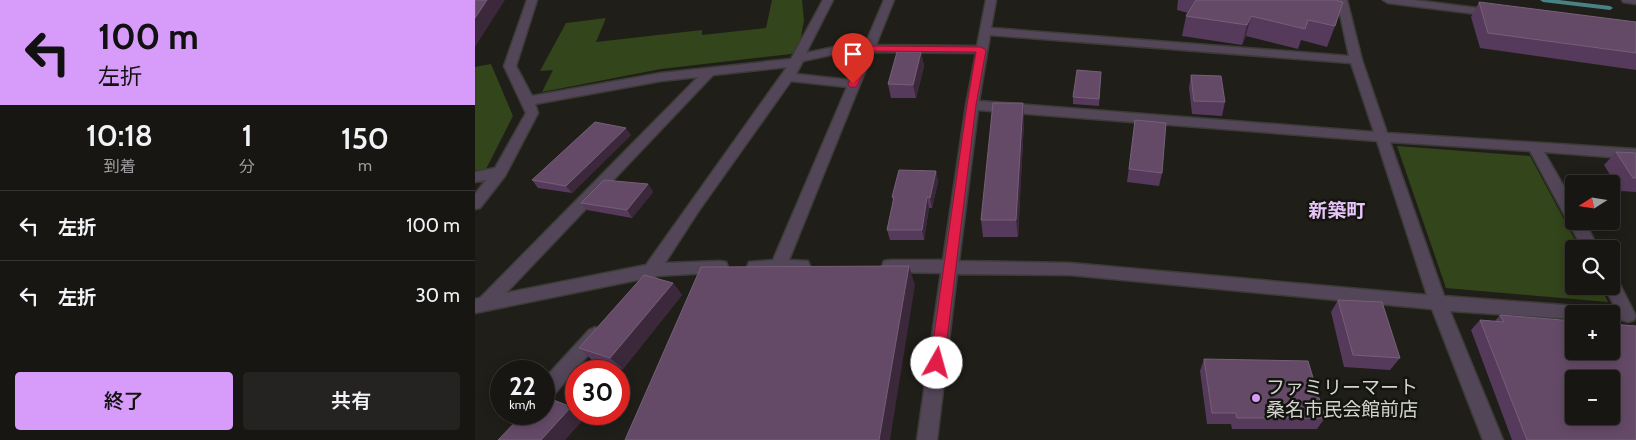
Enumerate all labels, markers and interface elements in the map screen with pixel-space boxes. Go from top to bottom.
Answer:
text: 100 m [98,15,199,58]
icon: left [15,20,80,85]
pin [832,33,874,84]
icon: arrive [839,40,867,68]
text: 左折 [98,63,142,90]
text: 10:18 [86,117,153,154]
text: 1 [242,117,252,154]
text: 150 [341,120,389,157]
text: m [358,156,372,175]
text: 到着 [104,157,136,176]
text: 分 [239,157,255,176]
north arrow [1565,175,1620,230]
map controls [1565,175,1620,425]
district label: 新築町 [1308,199,1366,222]
icon: left [15,212,43,240]
text: 100 m [406,214,460,237]
text: 左折 [58,216,96,239]
button: search [1565,240,1620,295]
icon: left [15,282,43,310]
text: 30 m [416,284,460,307]
text: 左折 [58,286,96,309]
button: + [1565,305,1620,360]
position arrow [910,336,962,388]
speed limit sign: 30 [565,360,630,425]
button: − [1565,370,1620,425]
text: 22 [509,371,536,401]
button: 終了 [15,372,233,430]
button: 共有 [243,372,460,430]
place label: ファミリーマート 桑名市民会館前店 [1266,376,1418,421]
marker: ファミリーマート 桑名市民会館前店 [1250,392,1262,404]
text: km/h [509,397,536,412]

